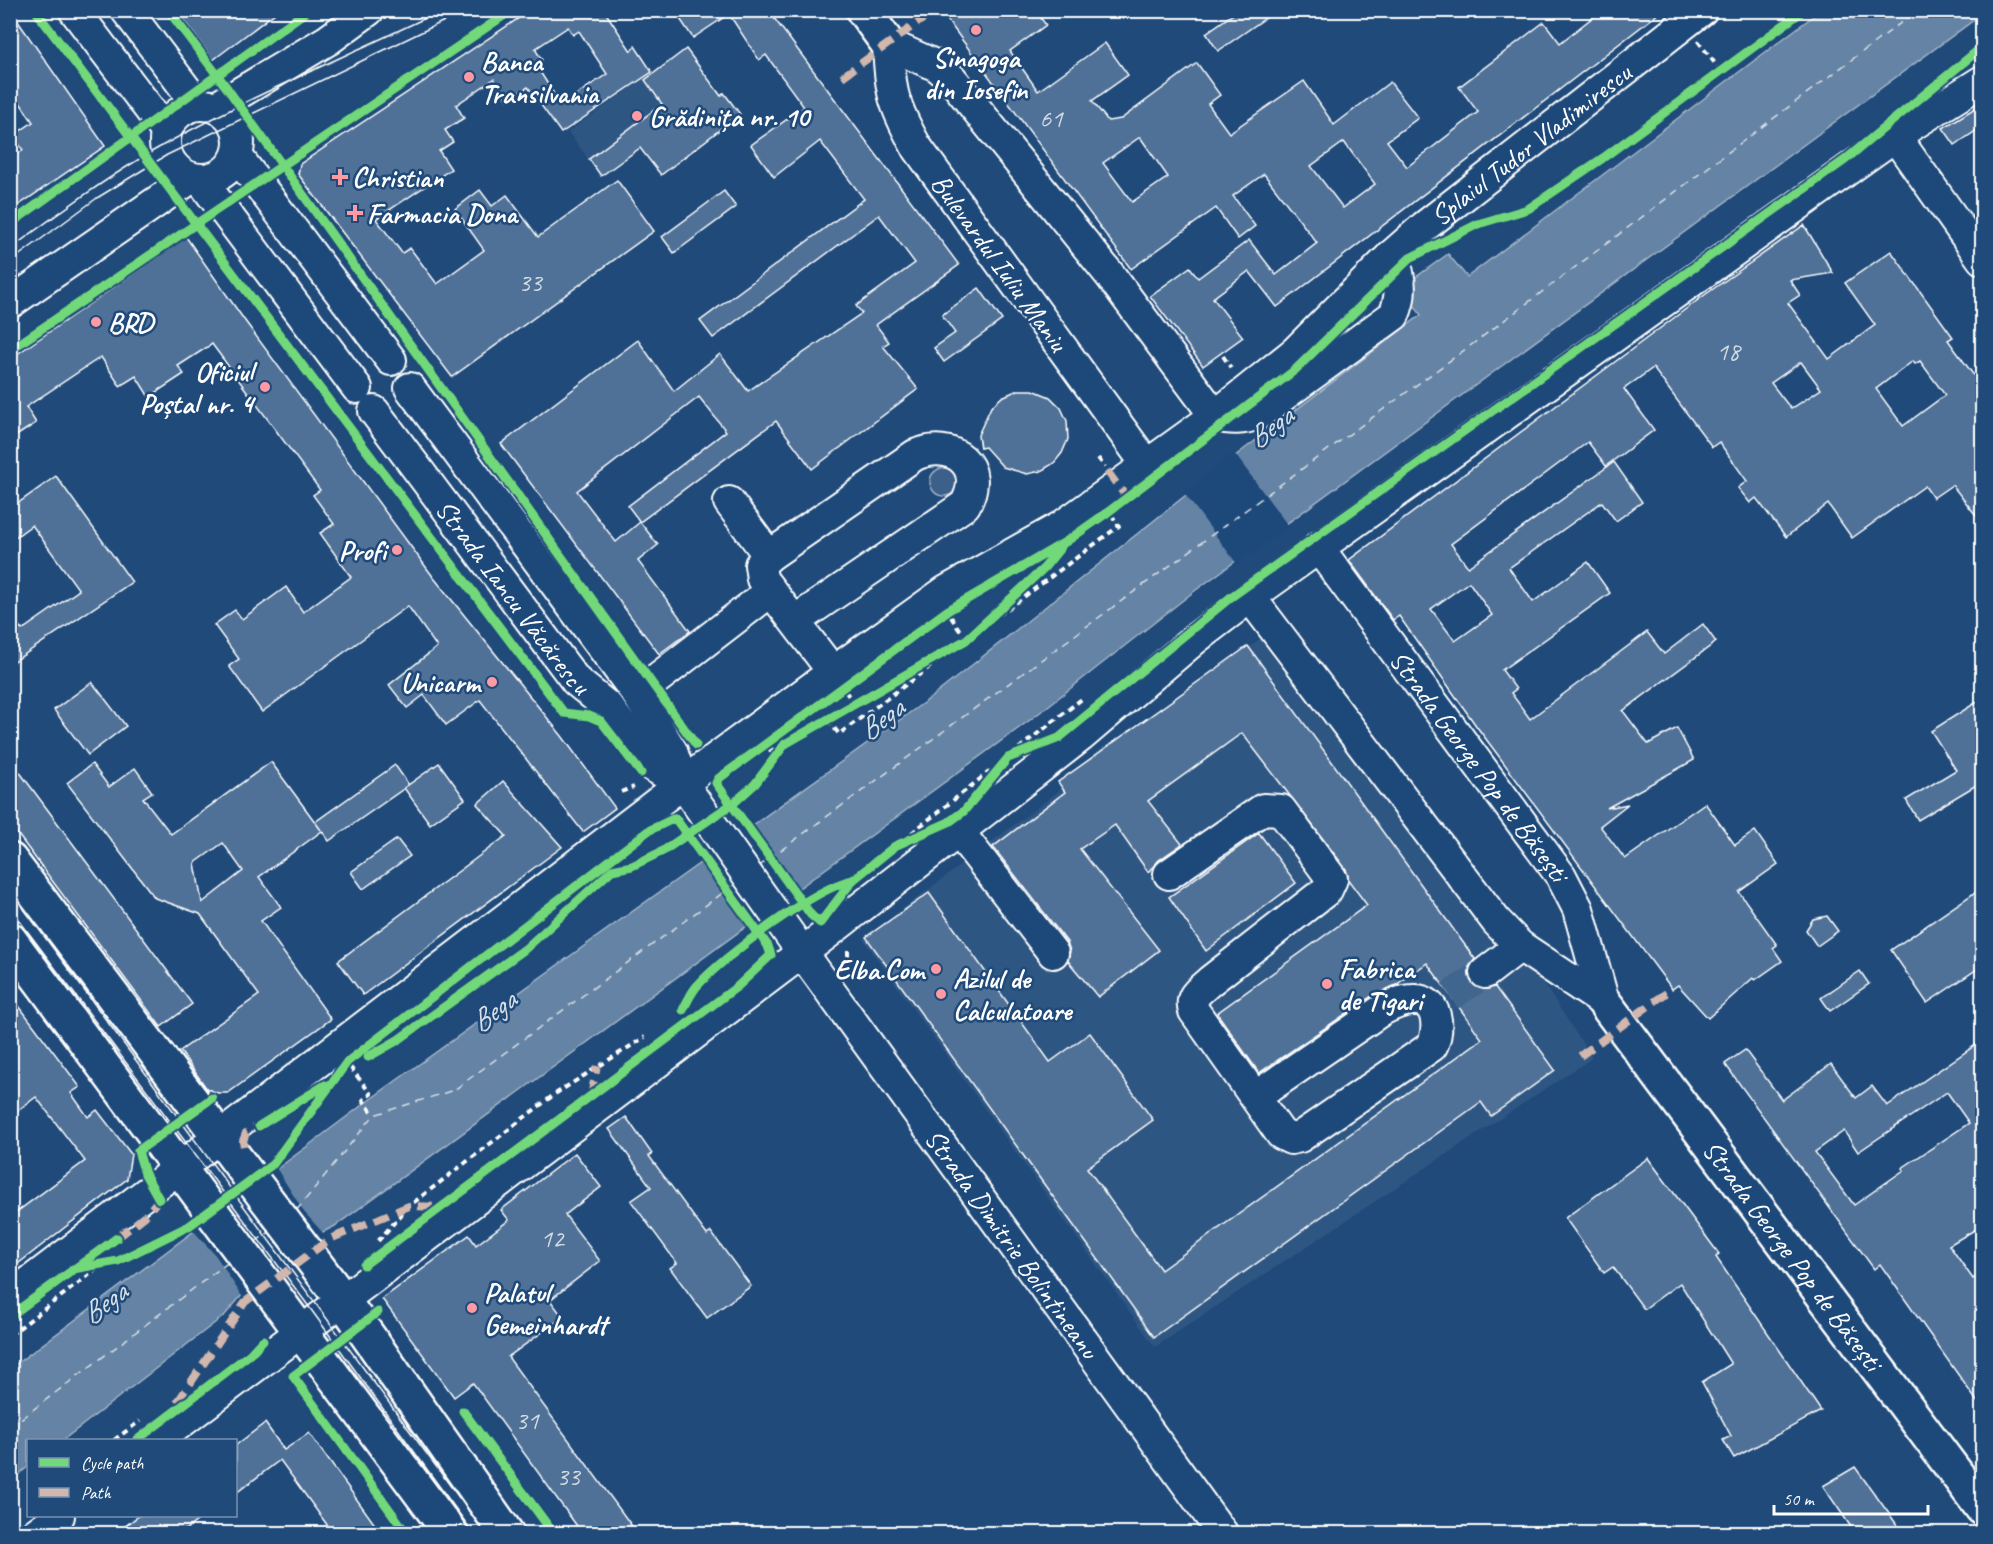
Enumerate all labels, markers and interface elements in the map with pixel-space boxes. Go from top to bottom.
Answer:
marker: Sinagoga din Iosefin [969,23,983,37]
place label: Sinagoga din Iosefin [925,40,1029,107]
place label: Banca Transilvania [481,44,600,111]
street label: Splaiul Tudor Vladimirescu [1424,54,1639,233]
marker: Banca Transilvania [462,70,476,84]
place label: Grădinița nr. 10 [649,99,813,134]
house number: 61 [1039,102,1064,135]
marker: Grădinița nr. 10 [630,109,644,123]
place label: Christian [352,160,444,195]
street label: Bulevardul Iuliu Maniu [924,167,1077,359]
marker: Christian [333,170,347,184]
place label: Farmacia Dona [367,196,519,231]
marker: Farmacia Dona [348,206,362,220]
house number: 33 [518,266,544,299]
place label: BRD [108,305,157,340]
marker: BRD [89,315,103,329]
house number: 18 [1716,335,1742,368]
place label: Oficiul Poștal nr. 4 [140,354,258,421]
marker: Oficiul Poștal nr. 4 [258,380,272,394]
water label: Bega [1239,396,1303,457]
street label: Strada Iancu Văcărescu [428,493,597,704]
place label: Profi [339,533,389,568]
marker: Profi [390,543,404,557]
street label: Strada George Pop de Băsești [1382,643,1579,890]
place label: Unicarm [401,665,483,700]
marker: Unicarm [485,675,499,689]
water label: Bega [850,688,914,749]
place label: Fabrica de Tigari [1339,951,1426,1018]
place label: Elba.Com [834,952,927,987]
place label: Azilul de Calculatoare [953,961,1074,1028]
marker: Elba.Com [929,962,943,976]
marker: Fabrica de Tigari [1320,977,1334,991]
water label: Bega [462,980,526,1041]
marker: Azilul de Calculatoare [934,987,948,1001]
street label: Strada Dimitrie Bolintineanu [917,1122,1108,1367]
street label: Strada George Pop de Băsești [1695,1133,1893,1381]
house number: 12 [540,1222,566,1255]
water label: Bega [73,1272,137,1333]
place label: Palatul Gemeinhardt [484,1275,612,1342]
marker: Palatul Gemeinhardt [465,1301,479,1315]
house number: 31 [515,1404,540,1437]
legend [27,1439,237,1517]
text: Cycle path [81,1452,144,1474]
house number: 33 [556,1460,582,1493]
scale bar [1774,1478,1928,1516]
text: Path [81,1482,111,1504]
text: 50 m [1783,1488,1816,1510]

